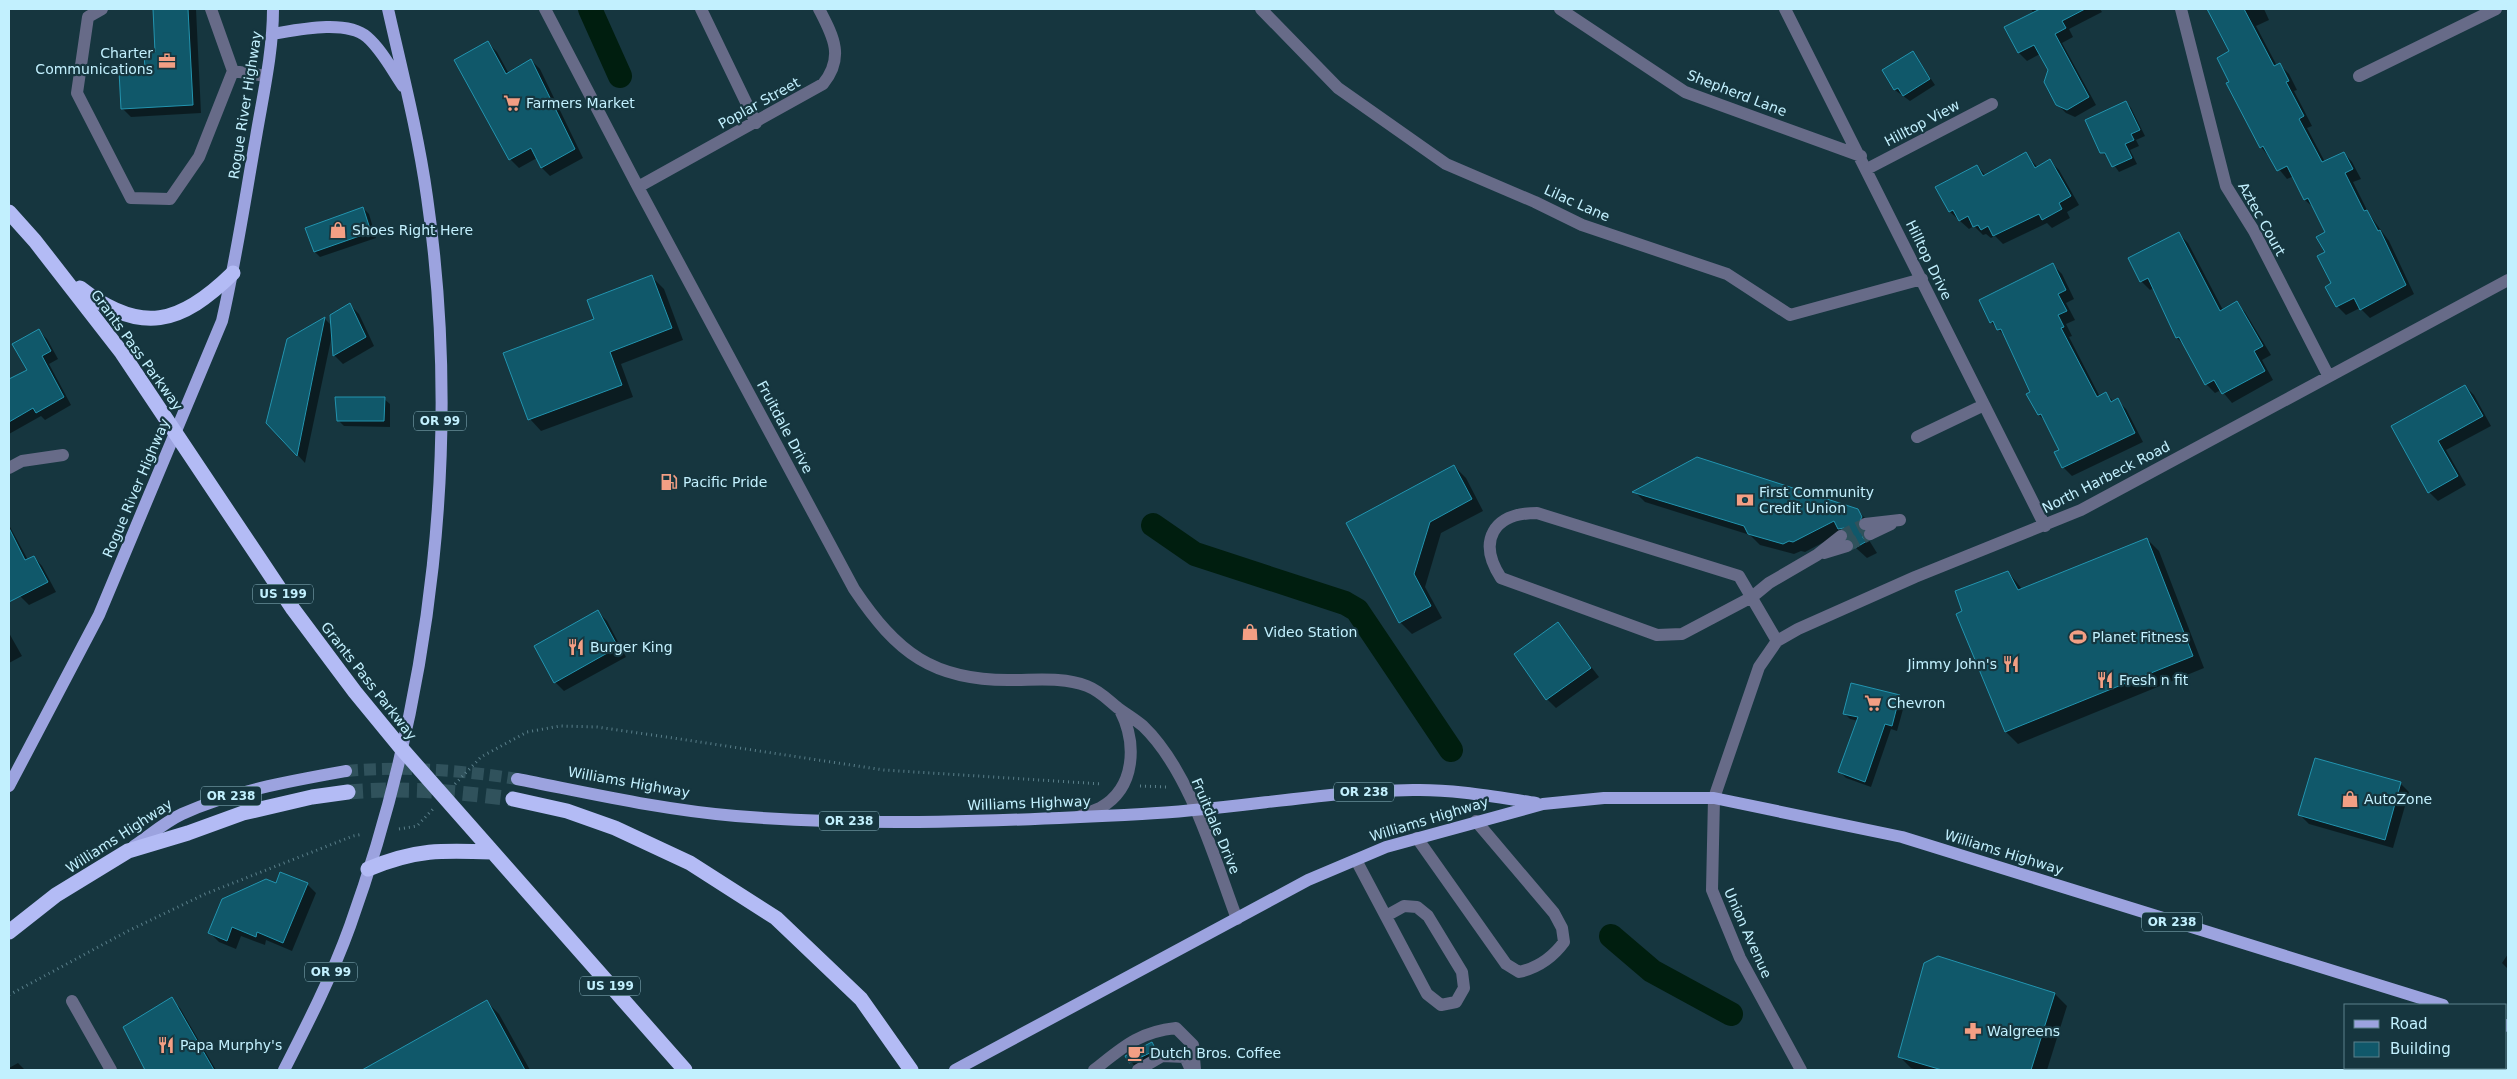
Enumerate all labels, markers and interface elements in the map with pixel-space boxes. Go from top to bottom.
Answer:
street label: Rogue River Highway [225,30,265,180]
place label: Charter Communications [35,45,153,77]
office icon: Charter Communications [157,51,177,71]
street label: Shepherd Lane [1685,67,1789,119]
street label: Poplar Street [715,74,803,132]
supermarket icon: Farmers Market [502,93,522,113]
place label: Farmers Market [526,95,635,111]
street label: Hilltop View [1882,96,1962,150]
street label: Aztec Court [2235,179,2289,259]
street label: Lilac Lane [1542,181,1612,225]
street label: Hilltop Drive [1903,217,1955,303]
shop icon: Shoes Right Here [328,220,348,240]
place label: Shoes Right Here [352,222,473,238]
street label: Grants Pass Parkway [88,287,186,413]
street label: Fruitdale Drive [754,378,816,476]
road number: OR 99 [414,412,466,431]
street label: Rogue River Highway [99,416,173,560]
street label: North Harbeck Road [2039,438,2173,516]
fuel station icon: Pacific Pride [659,472,679,492]
place label: Pacific Pride [683,474,767,490]
place label: First Community Credit Union [1759,484,1874,516]
bank icon: First Community Credit Union [1735,490,1755,510]
road number: US 199 [253,584,313,604]
street label: Grants Pass Parkway [318,619,420,743]
shop icon: Video Station [1240,622,1260,642]
place label: Video Station [1264,624,1357,640]
sports icon: Planet Fitness [2068,627,2088,647]
place label: Planet Fitness [2092,629,2189,645]
restaurant icon: Burger King [566,637,586,657]
place label: Burger King [590,639,673,655]
restaurant icon: Jimmy John's [2001,654,2021,674]
place label: Jimmy John's [1906,656,1997,672]
restaurant icon: Fresh n fit [2095,670,2115,690]
place label: Fresh n fit [2119,672,2189,688]
supermarket icon: Chevron [1863,693,1883,713]
place label: Chevron [1887,695,1945,711]
street label: Williams Highway [567,763,691,801]
street label: Fruitdale Drive [1189,776,1243,876]
road number: OR 238 [1334,782,1394,802]
road number: OR 238 [201,786,261,806]
shop icon: AutoZone [2340,789,2360,809]
place label: AutoZone [2364,791,2432,807]
street label: Williams Highway [967,793,1091,813]
street label: Williams Highway [1368,793,1490,845]
street label: Williams Highway [63,796,175,876]
road number: OR 238 [819,811,879,830]
street label: Williams Highway [1943,826,2065,878]
street label: Union Avenue [1721,885,1775,981]
road number: OR 238 [2142,912,2202,932]
road number: OR 99 [305,962,357,982]
road number: US 199 [580,976,640,996]
legend [2344,1004,2507,1069]
text: Road [2390,1015,2428,1033]
pharmacy icon: Walgreens [1963,1021,1983,1041]
place label: Walgreens [1987,1023,2060,1039]
restaurant icon: Papa Murphy's [156,1035,176,1055]
place label: Papa Murphy's [180,1037,282,1053]
text: Building [2390,1040,2451,1058]
cafe icon: Dutch Bros. Coffee [1126,1043,1146,1063]
place label: Dutch Bros. Coffee [1150,1045,1281,1061]

